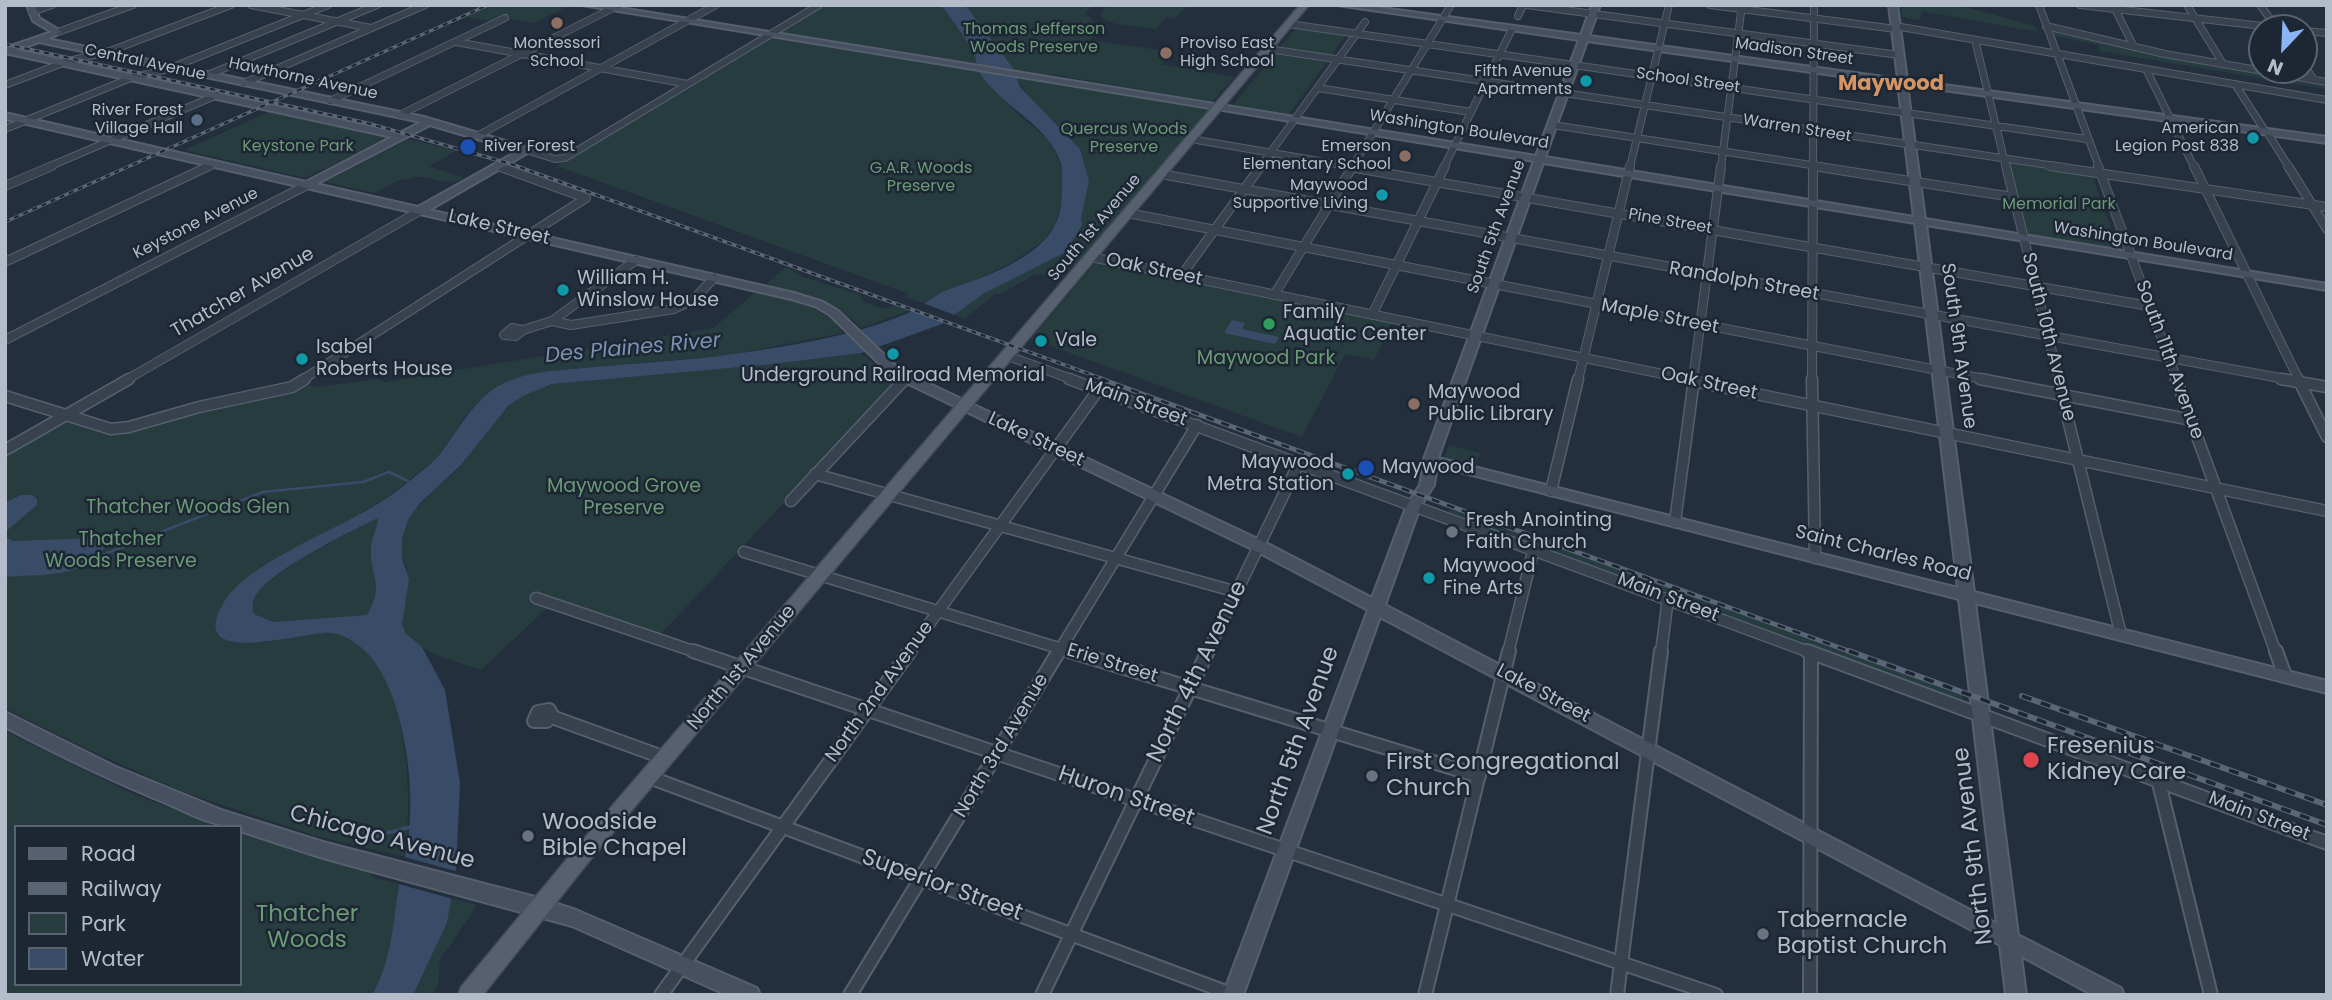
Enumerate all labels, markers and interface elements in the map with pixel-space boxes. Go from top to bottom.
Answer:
north arrow [2248,14,2318,84]
marker: Montessori School [549,15,565,31]
park label: Thomas Jefferson Woods Preserve [963,20,1105,58]
place label: Montessori School [514,34,600,72]
place label: Proviso East High School [1180,34,1274,72]
street label: Madison Street [1734,34,1854,70]
street label: Central Avenue [83,41,207,85]
marker: Proviso East High School [1158,45,1174,61]
text: N [2264,52,2287,82]
street label: Hawthorne Avenue [227,54,379,104]
place label: Fifth Avenue Apartments [1474,62,1572,100]
street label: School Street [1635,64,1741,98]
district label: Maywood [1838,72,1944,98]
marker: Fifth Avenue Apartments [1578,73,1594,89]
place label: River Forest Village Hall [92,101,183,139]
street label: Washington Boulevard [1368,106,1550,154]
street label: Warren Street [1741,111,1853,147]
marker: River Forest Village Hall [189,112,205,128]
place label: American Legion Post 838 [2115,119,2239,157]
park label: Quercus Woods Preserve [1061,120,1187,158]
marker: American Legion Post 838 [2245,130,2261,146]
park label: Keystone Park [242,137,354,157]
marker: River Forest [458,137,478,157]
place label: River Forest [484,137,575,157]
place label: Emerson Elementary School [1243,137,1391,175]
marker: Emerson Elementary School [1397,148,1413,164]
street label: South 5th Avenue [1464,158,1530,296]
park label: G.A.R. Woods Preserve [870,159,972,197]
street label: South 1st Avenue [1045,171,1145,285]
place label: Maywood Supportive Living [1233,176,1368,214]
street label: Keystone Avenue [130,184,262,264]
marker: Maywood Supportive Living [1374,187,1390,203]
park label: Memorial Park [2002,195,2116,215]
street label: Lake Street [446,205,552,251]
street label: Pine Street [1627,205,1713,239]
street label: Washington Boulevard [2052,218,2234,266]
street label: Thatcher Avenue [168,243,318,343]
street label: Oak Street [1104,249,1204,291]
street label: South 10th Avenue [2016,250,2080,424]
street label: Randolph Street [1667,258,1821,306]
street label: South 9th Avenue [1935,262,1981,430]
place label: William H. Winslow House [577,268,719,312]
street label: South 11th Avenue [2130,278,2208,442]
marker: William H. Winslow House [555,282,571,298]
street label: Maple Street [1599,294,1721,340]
place label: Family Aquatic Center [1283,302,1426,346]
marker: Family Aquatic Center [1261,316,1277,332]
water label: Des Plaines River [544,329,722,369]
place label: Vale [1055,330,1097,352]
marker: Vale [1033,333,1049,349]
place label: Isabel Roberts House [316,337,452,381]
marker: Underground Railroad Memorial [885,346,901,362]
park label: Maywood Park [1197,348,1335,370]
marker: Isabel Roberts House [294,351,310,367]
street label: Oak Street [1659,363,1759,405]
place label: Underground Railroad Memorial [741,365,1045,387]
street label: Main Street [1082,374,1190,432]
place label: Maywood Public Library [1428,382,1553,426]
marker: Maywood Public Library [1406,396,1422,412]
street label: Lake Street [984,408,1088,472]
place label: Maywood Metra Station [1207,452,1334,496]
place label: Maywood [1382,457,1475,479]
marker: Maywood [1356,458,1376,478]
marker: Maywood Metra Station [1340,466,1356,482]
park label: Maywood Grove Preserve [547,476,701,520]
park label: Thatcher Woods Glen [86,497,290,519]
place label: Fresh Anointing Faith Church [1466,510,1612,554]
street label: Saint Charles Road [1793,521,1973,587]
marker: Fresh Anointing Faith Church [1444,524,1460,540]
park label: Thatcher Woods Preserve [45,529,197,573]
place label: Maywood Fine Arts [1443,556,1536,600]
street label: Main Street [1614,568,1722,628]
marker: Maywood Fine Arts [1421,570,1437,586]
street label: North 4th Avenue [1142,577,1254,767]
street label: North 1st Avenue [683,601,801,735]
street label: North 2nd Avenue [821,617,939,767]
street label: Erie Street [1064,639,1160,689]
street label: North 5th Avenue [1252,643,1346,839]
street label: Lake Street [1492,660,1594,728]
street label: North 3rd Avenue [950,670,1054,822]
place label: Fresenius Kidney Care [2047,733,2186,787]
street label: North 9th Avenue [1948,746,2000,946]
place label: First Congregational Church [1386,749,1620,803]
marker: Fresenius Kidney Care [2021,750,2041,770]
street label: Huron Street [1054,761,1198,833]
marker: First Congregational Church [1364,768,1380,784]
street label: Main Street [2205,787,2313,847]
street label: Chicago Avenue [286,800,478,876]
place label: Woodside Bible Chapel [542,809,687,863]
legend [14,825,242,986]
marker: Woodside Bible Chapel [520,828,536,844]
text: Road [81,839,136,868]
street label: Superior Street [858,844,1026,928]
text: Railway [81,874,162,903]
park label: Thatcher Woods [256,901,358,955]
place label: Tabernacle Baptist Church [1777,907,1947,961]
text: Park [81,909,126,938]
marker: Tabernacle Baptist Church [1755,926,1771,942]
text: Water [81,944,144,973]

